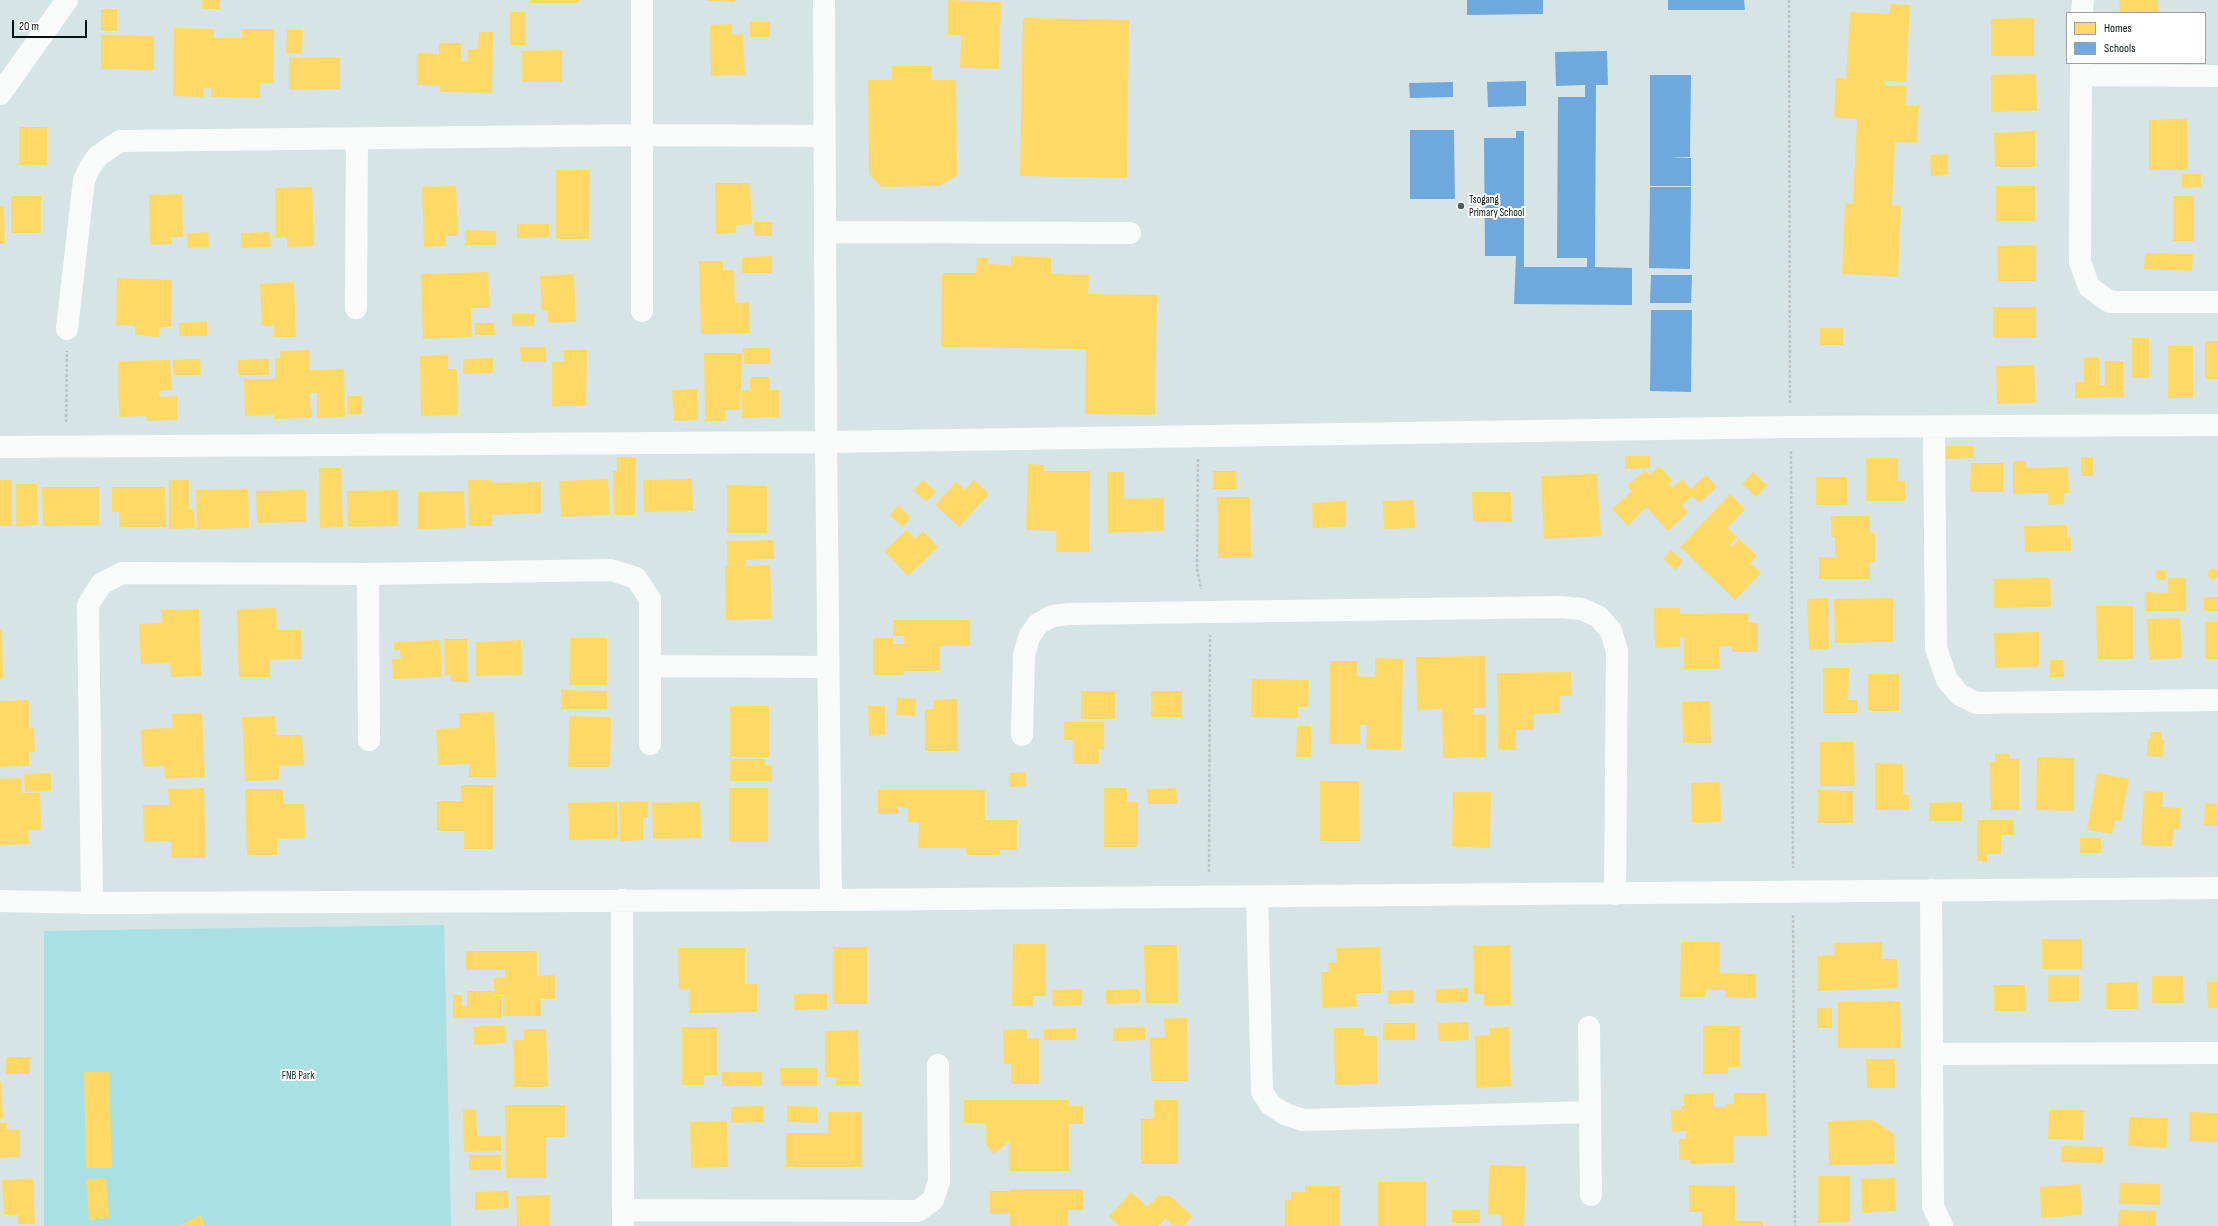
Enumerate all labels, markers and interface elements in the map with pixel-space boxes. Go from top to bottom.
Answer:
scale bar [14,12,89,38]
legend [2066,12,2206,64]
text: 20 m [19,19,39,34]
text: Homes [2104,21,2132,36]
text: Schools [2104,41,2136,56]
place label: Tsogang Primary School [1469,193,1524,219]
marker: Tsogang Primary School [1456,201,1466,211]
park label: FNB Park [282,1069,314,1083]

